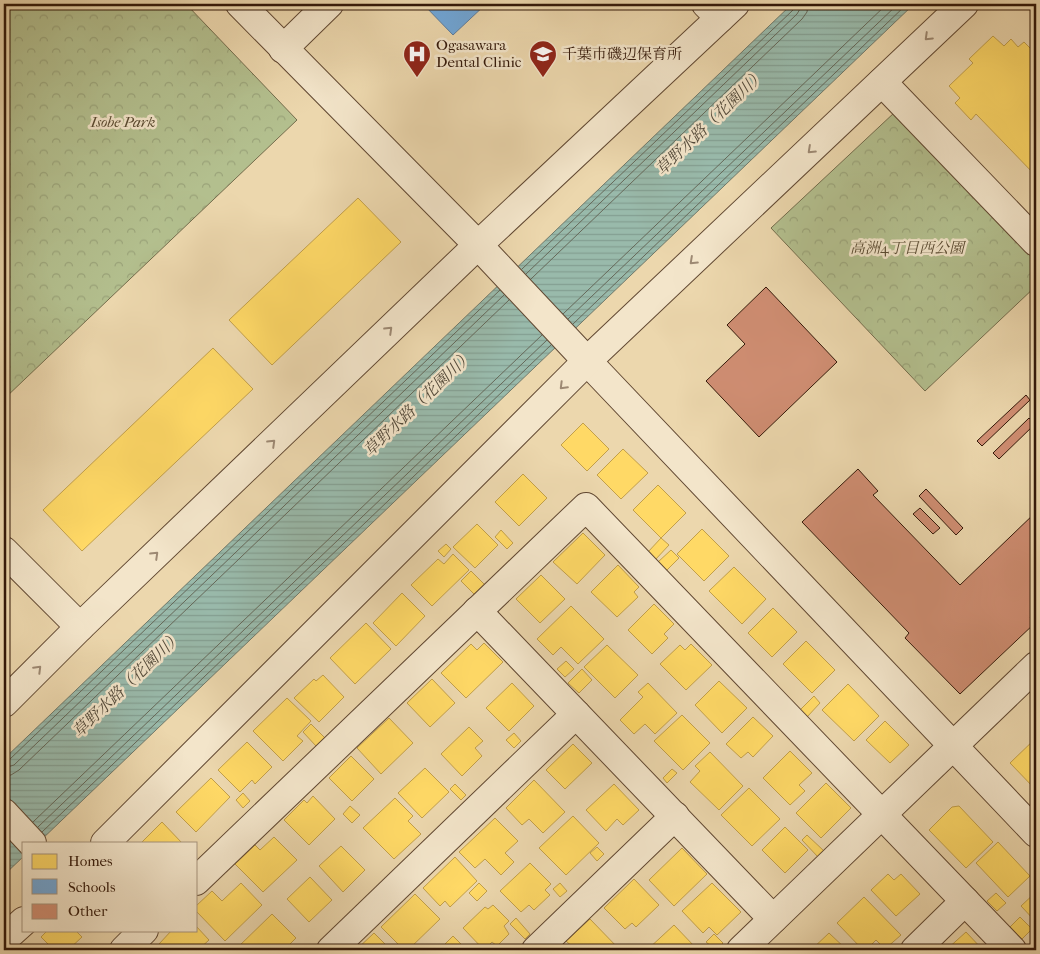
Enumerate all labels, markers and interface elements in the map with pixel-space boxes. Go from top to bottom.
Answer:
one-way arrow [925,32,934,41]
place label: Ogasawara Dental Clinic [436,36,522,71]
hospital icon: Ogasawara Dental Clinic [402,39,432,78]
school or university icon: 千葉市磯辺保育所 [528,39,558,78]
place label: 千葉市磯辺保育所 [562,45,682,63]
water label: 草野水路（花園川） [652,65,768,179]
park label: Isobe Park [90,113,156,131]
one-way arrow [807,144,816,153]
park label: 高洲4丁目西公園 [850,239,967,257]
one-way arrow [689,255,698,264]
one-way arrow [383,327,392,336]
water label: 草野水路（花園川） [360,346,476,460]
one-way arrow [559,380,568,389]
one-way arrow [266,440,275,449]
one-way arrow [149,552,158,561]
water label: 草野水路（花園川） [69,627,185,741]
one-way arrow [33,665,42,674]
legend [22,842,198,932]
text: Homes [68,852,113,870]
text: Schools [68,878,116,896]
text: Other [68,902,108,920]

